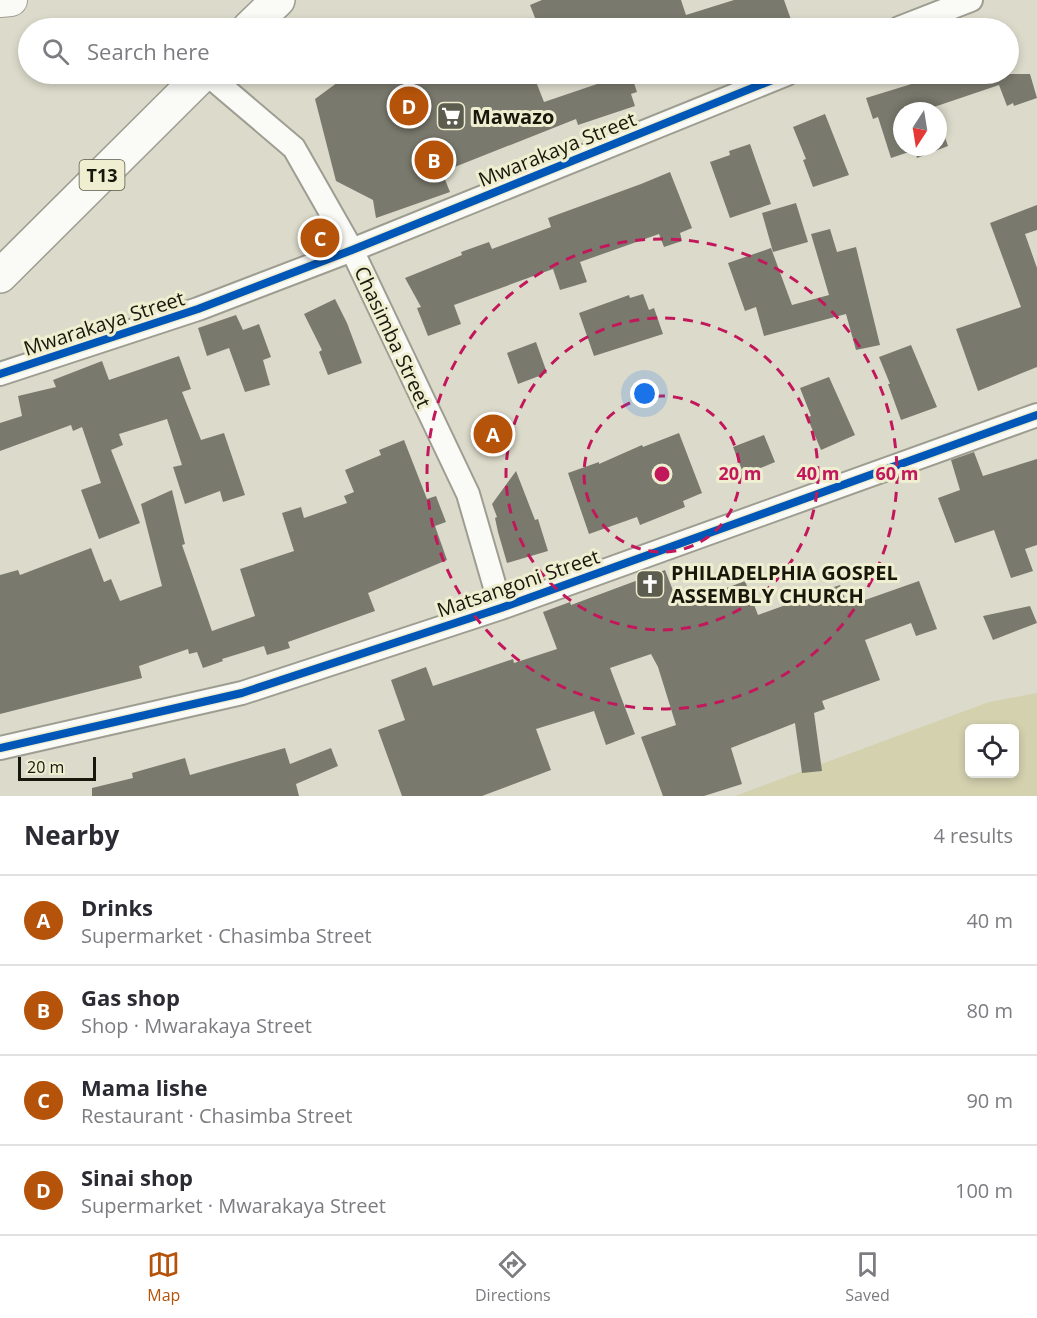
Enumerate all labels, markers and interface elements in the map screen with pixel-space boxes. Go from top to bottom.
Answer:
search box [18,18,1019,84]
icon: search [39,35,72,68]
text: Search here [87,36,210,66]
pin: D [390,84,428,128]
supermarket icon: Mawazo [435,100,467,132]
north arrow [893,102,947,156]
place label: Mawazo [472,103,554,130]
street label: Mwarakaya Street [474,105,640,193]
pin: B [414,138,454,182]
road number: T13 [80,160,124,190]
pin: C [300,216,340,260]
street label: Chasimba Street [348,262,438,412]
street label: Mwarakaya Street [20,284,188,362]
your location [630,379,659,408]
pin: A [474,412,512,456]
text: 20 m [719,461,761,485]
text: 40 m [797,461,839,485]
text: 60 m [876,461,918,485]
centre of rings [652,464,672,484]
street label: Matsangoni Street [433,542,603,624]
place label: PHILADELPHIA GOSPEL ASSEMBLY CHURCH [671,559,898,609]
church icon: PHILADELPHIA GOSPEL ASSEMBLY CHURCH [634,568,666,600]
map controls [965,724,1019,778]
button: locate [965,724,1019,778]
scale bar [18,754,96,782]
text: 20 m [27,756,64,778]
text: Nearby [24,817,119,853]
text: 4 results [933,822,1013,849]
text: Drinks [81,892,153,922]
text: A [37,907,50,934]
text: 40 m [966,907,1013,934]
text: Supermarket · Chasimba Street [81,922,372,949]
text: Gas shop [81,982,180,1012]
text: B [37,997,50,1024]
text: 80 m [966,997,1013,1024]
text: Shop · Mwarakaya Street [81,1012,312,1039]
text: Mama lishe [81,1072,207,1102]
text: C [37,1087,50,1114]
text: 90 m [966,1087,1013,1114]
text: Restaurant · Chasimba Street [81,1102,352,1129]
text: Sinai shop [81,1162,193,1192]
text: D [36,1177,51,1204]
text: 100 m [955,1177,1013,1204]
text: Supermarket · Mwarakaya Street [81,1192,386,1219]
tab: Map [147,1248,180,1306]
tab: Directions [475,1248,551,1306]
tab: Saved [845,1248,890,1306]

